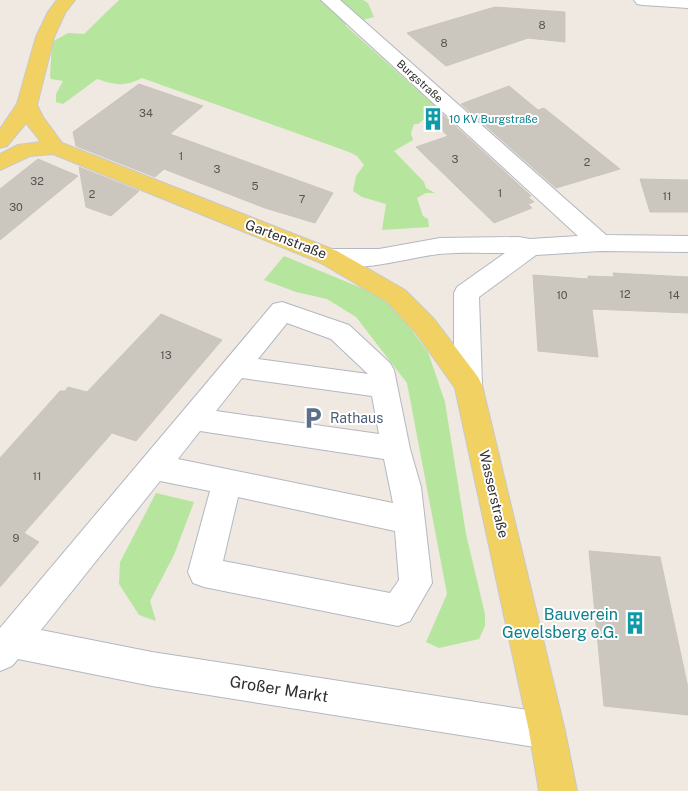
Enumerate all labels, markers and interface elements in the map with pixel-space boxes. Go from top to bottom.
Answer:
house number: 8 [538,19,546,31]
house number: 8 [440,37,448,49]
street label: Burgstraße [395,57,445,105]
building icon: 10 KV Burgstraße [420,106,446,132]
house number: 34 [139,107,153,119]
place label: 10 KV Burgstraße [449,113,538,125]
house number: 1 [179,150,183,162]
house number: 3 [452,153,459,165]
house number: 2 [584,156,591,168]
house number: 3 [214,163,221,175]
house number: 32 [30,175,44,187]
house number: 5 [251,180,259,192]
house number: 1 [498,187,502,199]
house number: 2 [89,188,96,200]
house number: 11 [663,190,671,202]
house number: 7 [299,193,306,205]
house number: 30 [9,201,23,213]
street label: Gartenstraße [243,216,329,262]
house number: 12 [619,288,631,300]
house number: 10 [556,289,568,301]
house number: 14 [668,289,680,301]
house number: 13 [160,349,172,361]
parking icon: Rathaus [300,405,326,431]
place label: Rathaus [330,410,383,426]
street label: Wasserstraße [476,449,512,539]
house number: 11 [33,470,41,482]
house number: 9 [13,532,20,544]
place label: Bauverein Gevelsberg e.G. [502,605,618,642]
building icon: Bauverein Gevelsberg e.G. [622,610,648,636]
street label: Großer Markt [228,672,330,706]

